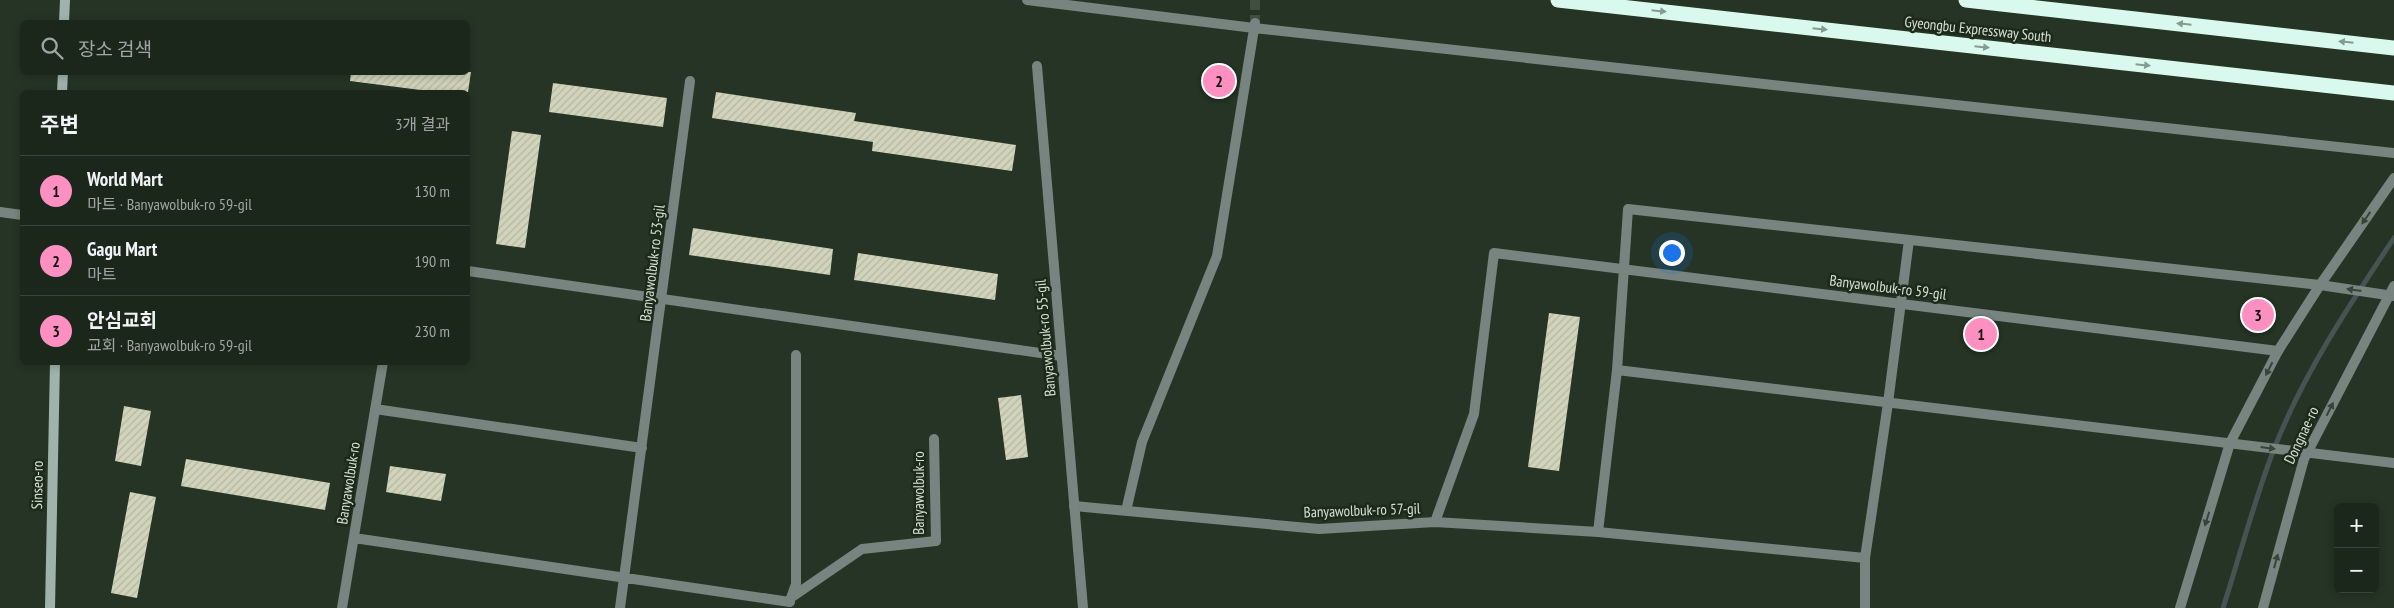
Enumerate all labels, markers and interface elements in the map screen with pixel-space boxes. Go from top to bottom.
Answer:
one-way arrow [1651,7,1667,15]
street label: Gyeongbu Expressway South [1904,12,2052,46]
search box [20,20,470,75]
one-way arrow [2176,20,2192,28]
one-way arrow [1812,25,1828,33]
icon: search [38,34,66,62]
text: 장소 검색 [78,37,152,61]
one-way arrow [2337,38,2353,46]
one-way arrow [1974,43,1990,51]
one-way arrow [2135,61,2151,69]
pin: 2 [1203,62,1235,100]
text: 주변 [40,111,79,138]
text: 3개 결과 [395,114,450,134]
text: World Mart [87,167,163,191]
text: 1 [52,181,60,201]
text: 130 m [415,181,450,201]
text: 마트 · Banyawolbuk-ro 59-gil [87,194,252,214]
street label: Banyawolbuk-ro 53-gil [635,203,669,322]
one-way arrow [2361,211,2371,225]
text: Gagu Mart [87,237,157,261]
your location [1659,240,1685,266]
text: 2 [52,251,60,271]
text: 190 m [415,251,450,271]
text: 마트 [87,264,116,284]
street label: Banyawolbuk-ro 59-gil [1829,270,1948,304]
street label: Banyawolbuk-ro 55-gil [1030,278,1060,397]
one-way arrow [2346,286,2362,294]
pin: 3 [2242,296,2274,334]
text: 안심교회 [87,308,157,332]
pin: 1 [1965,315,1997,353]
text: 3 [52,321,60,341]
text: 230 m [415,321,450,341]
text: 교회 · Banyawolbuk-ro 59-gil [87,335,252,355]
one-way arrow [2265,362,2273,376]
one-way arrow [2326,401,2334,416]
street label: Dongnae-ro [2279,403,2323,467]
street label: Banyawolbuk-ro [332,440,364,526]
one-way arrow [2261,444,2277,452]
street label: Banyawolbuk-ro [909,451,928,535]
street label: Sinseo-ro [27,460,47,510]
street label: Banyawolbuk-ro 57-gil [1303,498,1421,522]
map controls [2334,503,2379,593]
button: + [2334,503,2379,548]
one-way arrow [2203,511,2211,526]
button: − [2334,548,2379,593]
one-way arrow [2272,553,2280,568]

